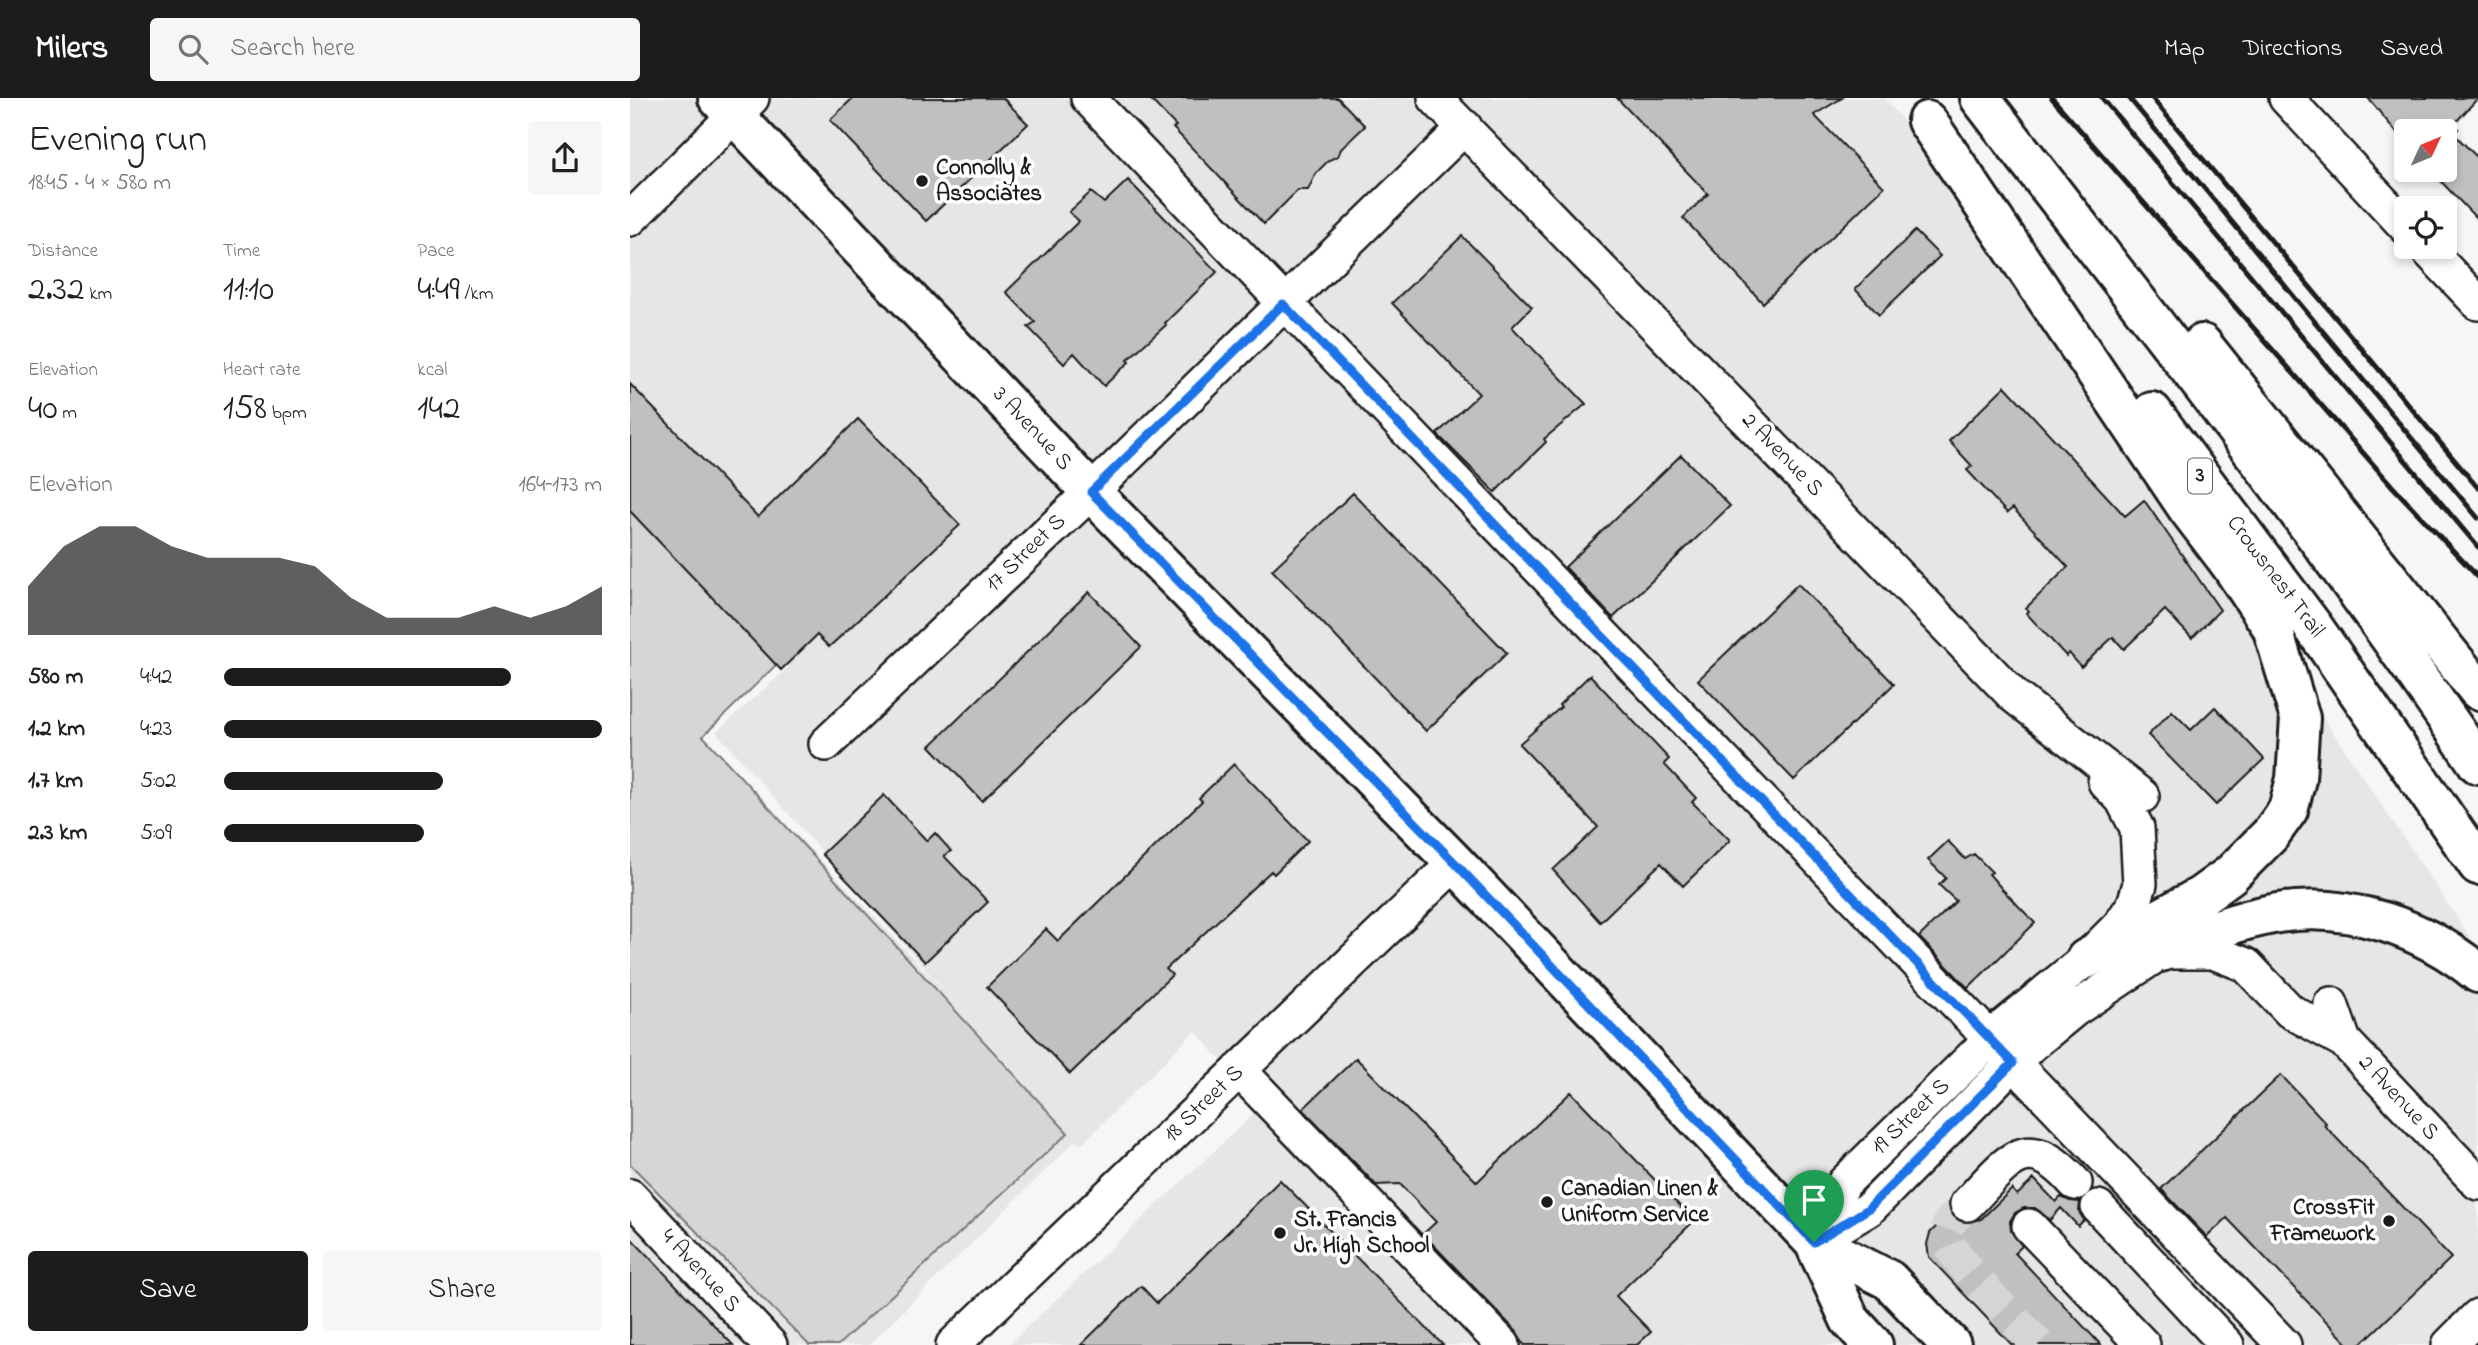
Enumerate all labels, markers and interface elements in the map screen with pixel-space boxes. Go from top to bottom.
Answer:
search box [150,18,640,81]
text: Milers [35,25,108,73]
icon: search [174,30,212,68]
text: Search here [230,30,355,68]
text: Map [2164,32,2205,67]
text: Directions [2243,32,2342,67]
text: Saved [2380,32,2443,67]
text: Evening run [28,113,207,169]
north arrow [2394,119,2457,182]
map controls [2394,119,2457,259]
button: share [528,121,602,195]
place label: Connolly & Associates [936,152,1042,211]
text: 18:45 · 4 × 580 m [28,167,171,200]
marker: Connolly & Associates [914,173,930,189]
button: locate [2394,196,2457,259]
text: Distance [28,238,98,265]
text: Time [223,238,260,265]
text: Pace [417,238,454,265]
text: 2.32 [28,265,84,316]
text: 11:10 [223,265,274,316]
text: 4:49 [417,265,460,316]
text: km [84,281,112,308]
text: /km [460,281,493,308]
text: Elevation [28,357,98,384]
text: Heart rate [223,357,301,384]
text: kcal [417,357,448,384]
street label: 3 Avenue S [984,380,1080,478]
text: 40 [28,384,58,435]
text: 158 [223,384,267,435]
text: 142 [417,384,460,435]
text: m [58,400,77,427]
text: bpm [267,400,307,427]
street label: 2 Avenue S [1733,405,1831,505]
road number: 3 [2188,458,2212,494]
text: Elevation [28,469,113,502]
text: 164–173 m [519,469,602,502]
street label: 17 Street S [978,506,1074,600]
street label: Crowsnest Trail [2218,509,2332,645]
text: 580 m [28,661,83,694]
text: 4:42 [140,661,172,694]
text: 1.2 km [28,713,85,746]
text: 4:23 [140,713,172,746]
text: 1.7 km [28,765,83,798]
text: 5:02 [140,765,176,798]
text: 2.3 km [28,817,87,850]
text: 5:09 [140,817,172,850]
street label: 2 Avenue S [2350,1048,2446,1148]
street label: 18 Street S [1157,1057,1251,1151]
street label: 19 Street S [1864,1071,1958,1163]
pin [1784,1170,1844,1242]
place label: Canadian Linen & Uniform Service [1561,1173,1719,1232]
icon: arrive [1795,1181,1833,1219]
place label: CrossFit Framework [2269,1192,2376,1251]
marker: Canadian Linen & Uniform Service [1539,1194,1555,1210]
place label: St. Francis Jr. High School [1294,1204,1430,1265]
marker: CrossFit Framework [2381,1213,2397,1229]
street label: 4 Avenue S [652,1222,748,1320]
marker: St. Francis Jr. High School [1272,1225,1288,1241]
button: Save [28,1251,308,1331]
button: Share [322,1251,602,1331]

